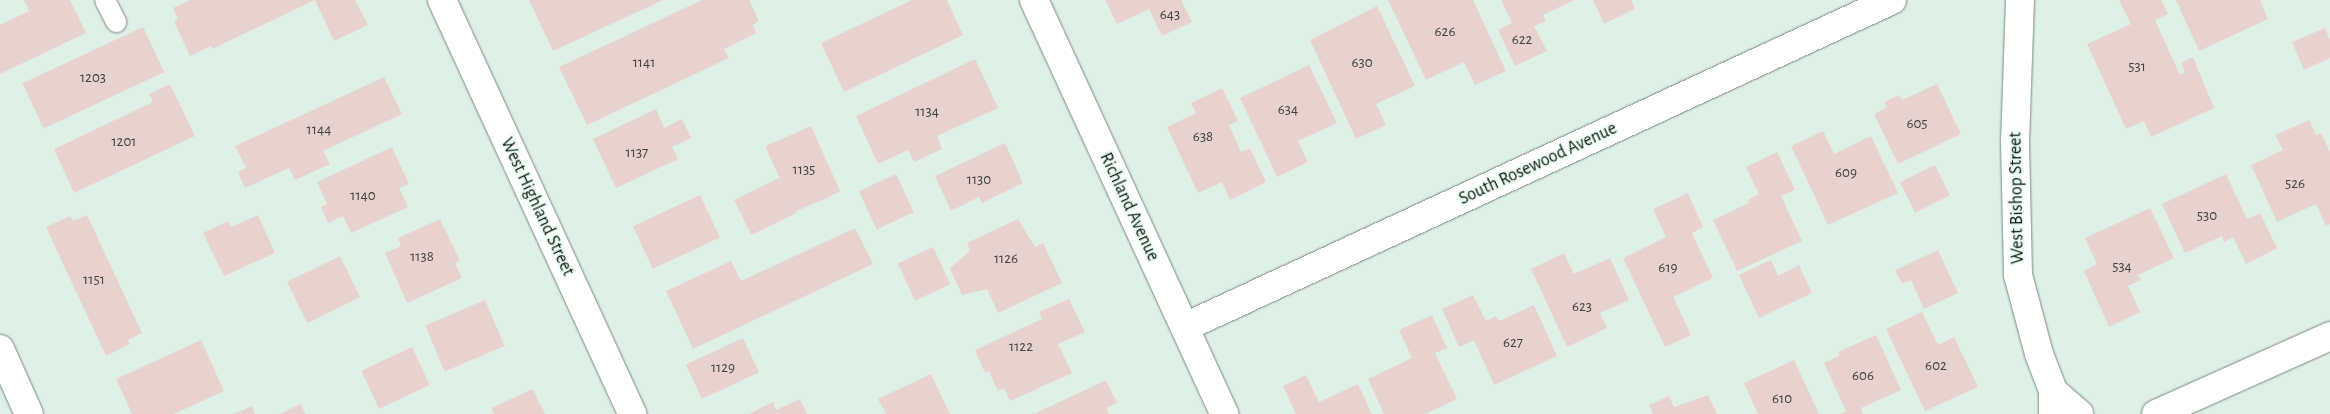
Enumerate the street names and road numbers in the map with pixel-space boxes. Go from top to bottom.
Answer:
street label: South Rosewood Avenue [1456,118,1620,210]
street label: West Bishop Street [2005,132,2029,264]
street label: West Highland Street [495,134,579,280]
street label: Richland Avenue [1094,149,1164,265]

